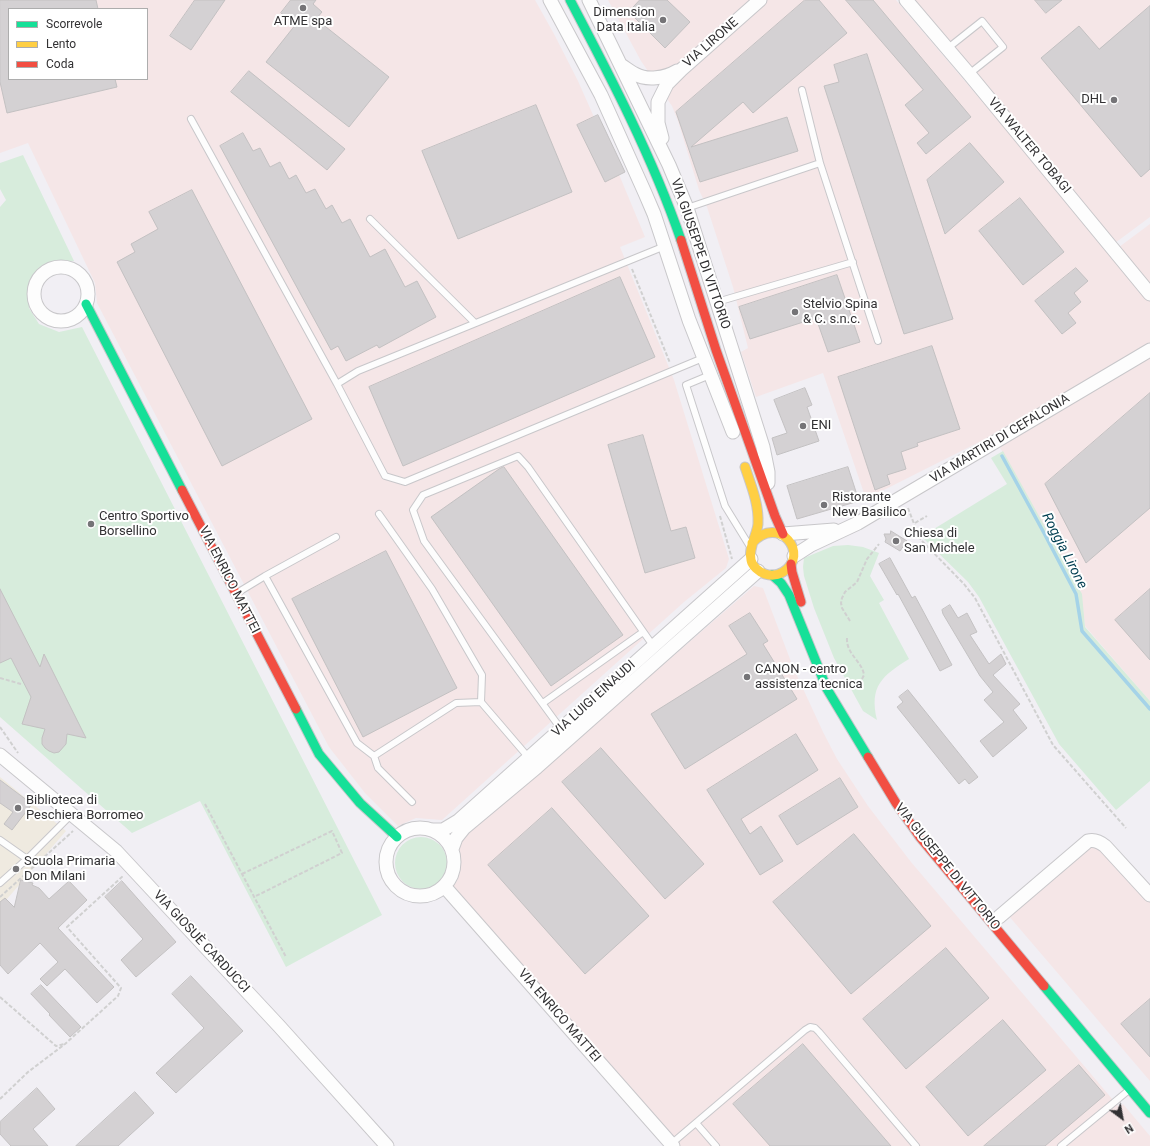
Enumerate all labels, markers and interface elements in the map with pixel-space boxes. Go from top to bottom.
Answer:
marker: ATME spa [298,3,308,13]
place label: Dimension Data Italia [593,5,655,36]
legend [8,8,148,80]
place label: ATME spa [274,14,332,30]
marker: Dimension Data Italia [658,15,668,25]
street label: VIA LIRONE [680,15,742,71]
text: Scorrevole [46,17,102,31]
text: Lento [46,37,76,51]
text: Coda [46,57,74,71]
place label: DHL [1081,92,1106,108]
street label: VIA WALTER TOBAGI [984,95,1074,197]
marker: DHL [1109,95,1119,105]
street label: VIA GIUSEPPE DI VITTORIO [667,177,733,331]
place label: Stelvio Spina & C. s.n.c. [803,297,878,328]
marker: Stelvio Spina & C. s.n.c. [790,307,800,317]
street label: VIA MARTIRI DI CEFALONIA [927,391,1073,487]
place label: ENI [811,418,831,434]
marker: ENI [798,421,808,431]
place label: Ristorante New Basilico [832,490,907,521]
marker: Ristorante New Basilico [819,500,829,510]
place label: Centro Sportivo Borsellino [99,509,189,540]
water label: Roggia Lirone [1038,510,1090,592]
marker: Centro Sportivo Borsellino [86,519,96,529]
street label: VIA ENRICO MATTEI [195,524,263,636]
place label: Chiesa di San Michele [904,526,975,557]
marker: Chiesa di San Michele [891,536,901,546]
street label: VIA LUIGI EINAUDI [549,657,639,741]
place label: CANON - centro assistenza tecnica [755,662,863,693]
marker: CANON - centro assistenza tecnica [742,672,752,682]
place label: Biblioteca di Peschiera Borromeo [26,793,144,824]
street label: VIA GIUSEPPE DI VITTORIO [891,801,1003,933]
marker: Biblioteca di Peschiera Borromeo [13,803,23,813]
place label: Scuola Primaria Don Milani [24,854,115,885]
marker: Scuola Primaria Don Milani [11,864,21,874]
street label: VIA GIOSUÈ CARDUCCI [150,888,252,996]
street label: VIA ENRICO MATTEI [514,966,604,1066]
north arrow [1102,1098,1142,1138]
text: N [1122,1121,1135,1136]

